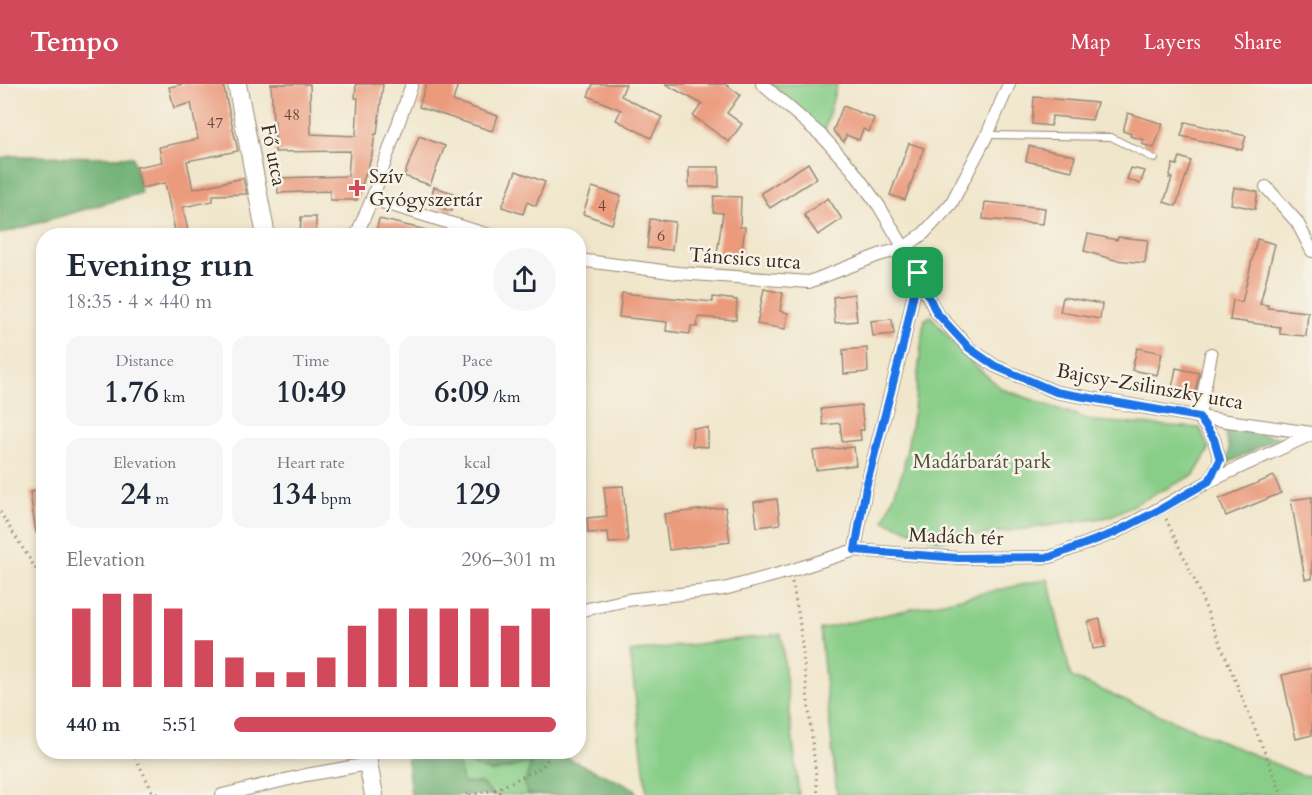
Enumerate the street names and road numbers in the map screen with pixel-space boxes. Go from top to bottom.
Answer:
street label: Fő utca [254,122,293,189]
street label: Táncsics utca [688,241,802,276]
street label: Bajcsy-Zsilinszky utca [1054,357,1246,416]
street label: Madách tér [908,521,1005,552]

